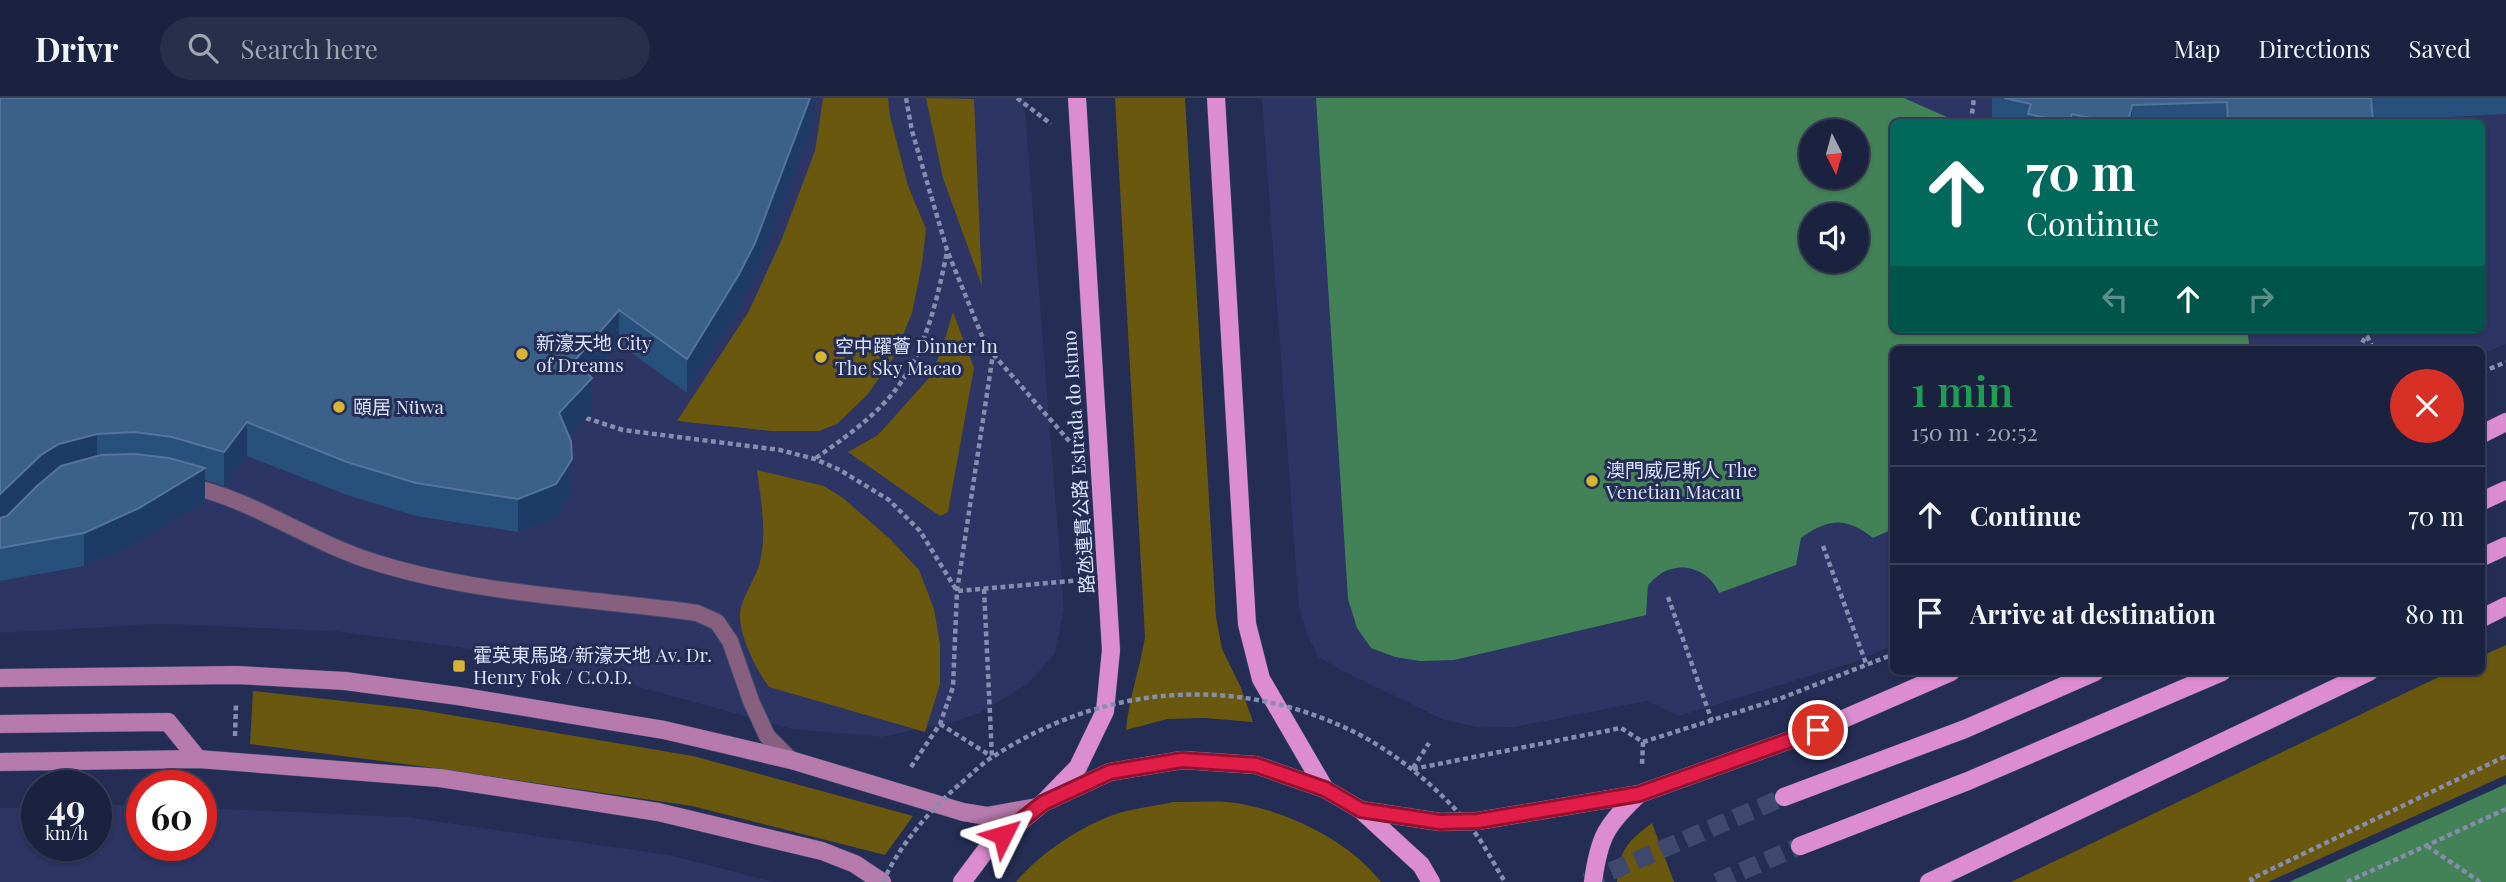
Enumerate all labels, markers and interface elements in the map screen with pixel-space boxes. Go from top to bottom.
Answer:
search box [160,17,650,80]
text: Drivr [35,26,118,70]
icon: search [184,29,222,67]
text: Search here [240,31,378,66]
text: Map [2174,32,2220,64]
text: Directions [2258,32,2371,64]
text: Saved [2409,32,2471,64]
north arrow [1799,119,1869,189]
map controls [1799,119,1869,273]
text: 70 m [2026,138,2136,203]
icon: ahead [1911,147,2002,238]
text: Continue [2026,201,2159,244]
button: sound [1799,203,1869,273]
icon: left [2096,280,2134,318]
icon: ahead [2169,280,2207,318]
icon: right [2242,280,2280,318]
place label: 新濠天地 City of Dreams [536,329,652,377]
street label: 路氹連貫公路 Estrada do Istmo [1055,330,1099,594]
place label: 空中躍薈 Dinner In The Sky Macao [835,332,999,380]
marker: 新濠天地 City of Dreams [514,346,530,362]
marker: 空中躍薈 Dinner In The Sky Macao [813,349,829,365]
text: 1 min [1911,362,2013,418]
button: close [2390,369,2464,443]
place label: 頤居 Nüwa [353,393,444,419]
marker: 頤居 Nüwa [331,399,347,415]
text: 150 m · 20:52 [1911,416,2038,447]
place label: 澳門威尼斯人 The Venetian Macau [1605,456,1757,504]
marker: 澳門威尼斯人 The Venetian Macau [1584,473,1600,489]
icon: ahead [1911,496,1949,534]
text: Continue [1970,498,2081,533]
text: 70 m [2408,498,2464,533]
icon: arrive [1911,594,1949,632]
text: Arrive at destination [1970,596,2216,631]
text: 80 m [2405,596,2464,631]
place label: 霍英東馬路/新濠天地 Av. Dr. Henry Fok / C.O.D. [473,641,712,689]
marker: 霍英東馬路/新濠天地 Av. Dr. Henry Fok / C.O.D. [451,658,467,674]
pin [1788,700,1848,760]
icon: arrive [1799,711,1837,749]
speed limit sign: 60 [126,770,217,861]
text: 49 [48,783,85,830]
position arrow [966,798,1040,872]
text: km/h [45,821,88,845]

